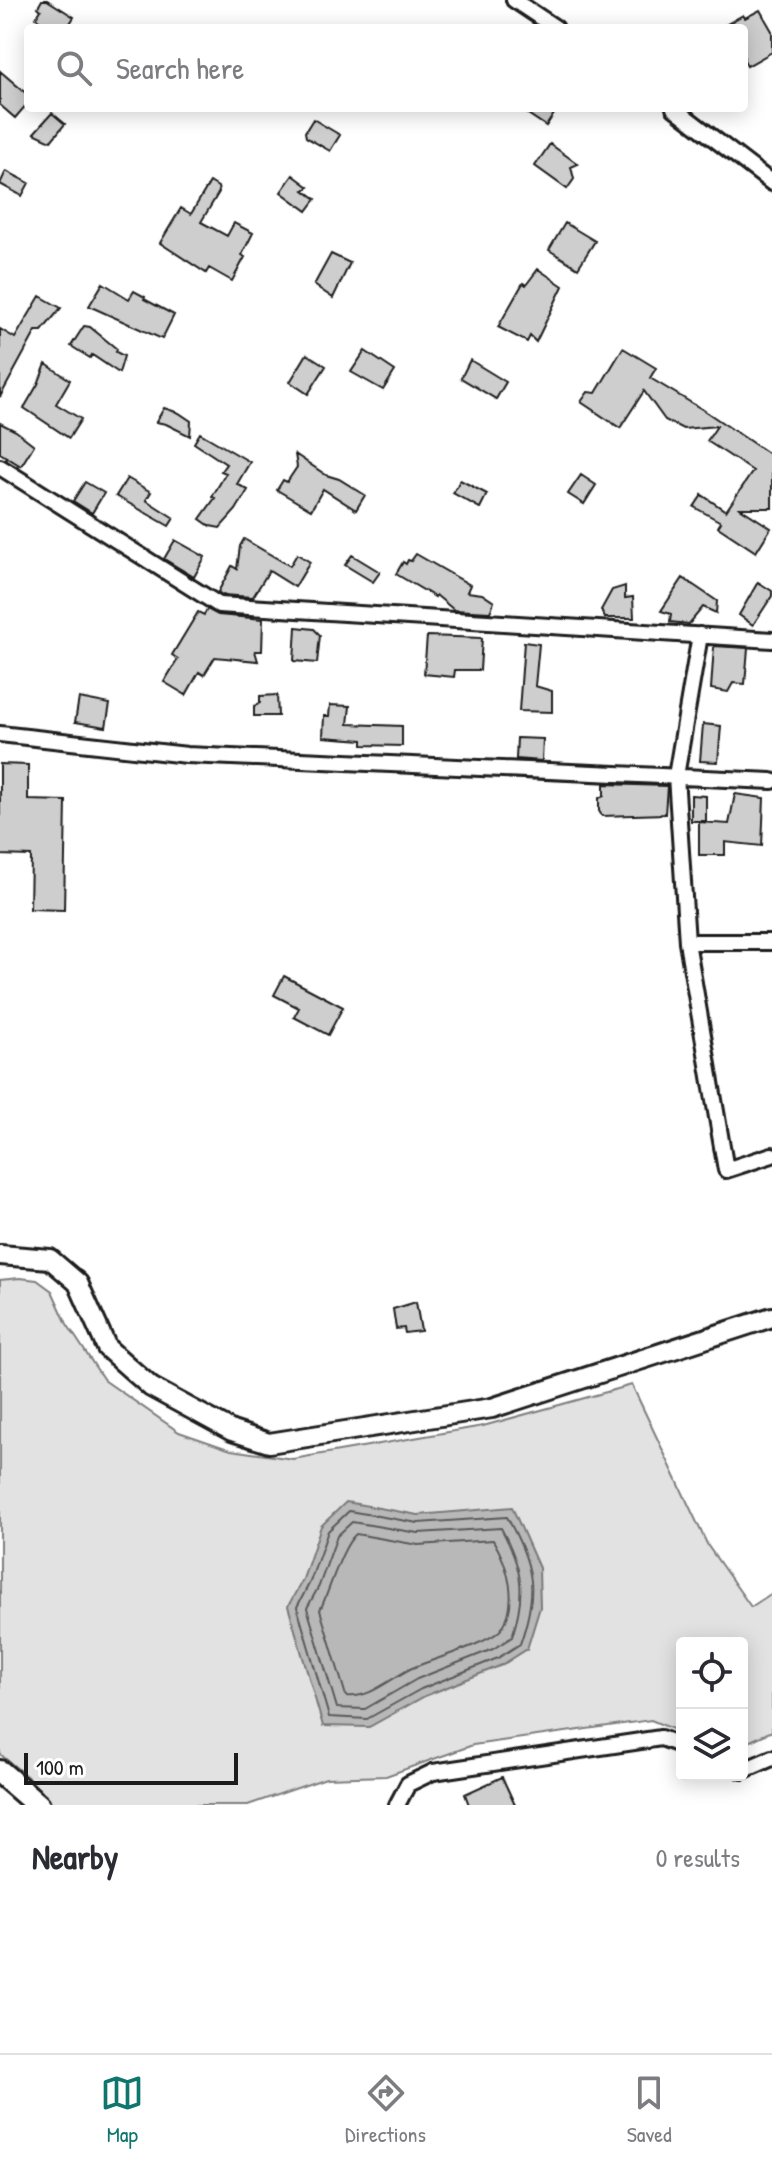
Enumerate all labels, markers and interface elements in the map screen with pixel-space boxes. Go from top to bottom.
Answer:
search box [24,24,748,112]
icon: search [52,46,96,90]
text: Search here [116,48,244,88]
map controls [676,1637,748,1781]
button: locate [676,1637,748,1709]
button: layers [676,1709,748,1781]
scale bar [24,1749,238,1785]
text: 100 m [36,1752,84,1782]
text: Nearby [32,1834,118,1880]
text: 0 results [656,1840,740,1875]
tab: Map [100,2071,144,2149]
tab: Directions [345,2071,426,2149]
tab: Saved [627,2071,672,2149]

